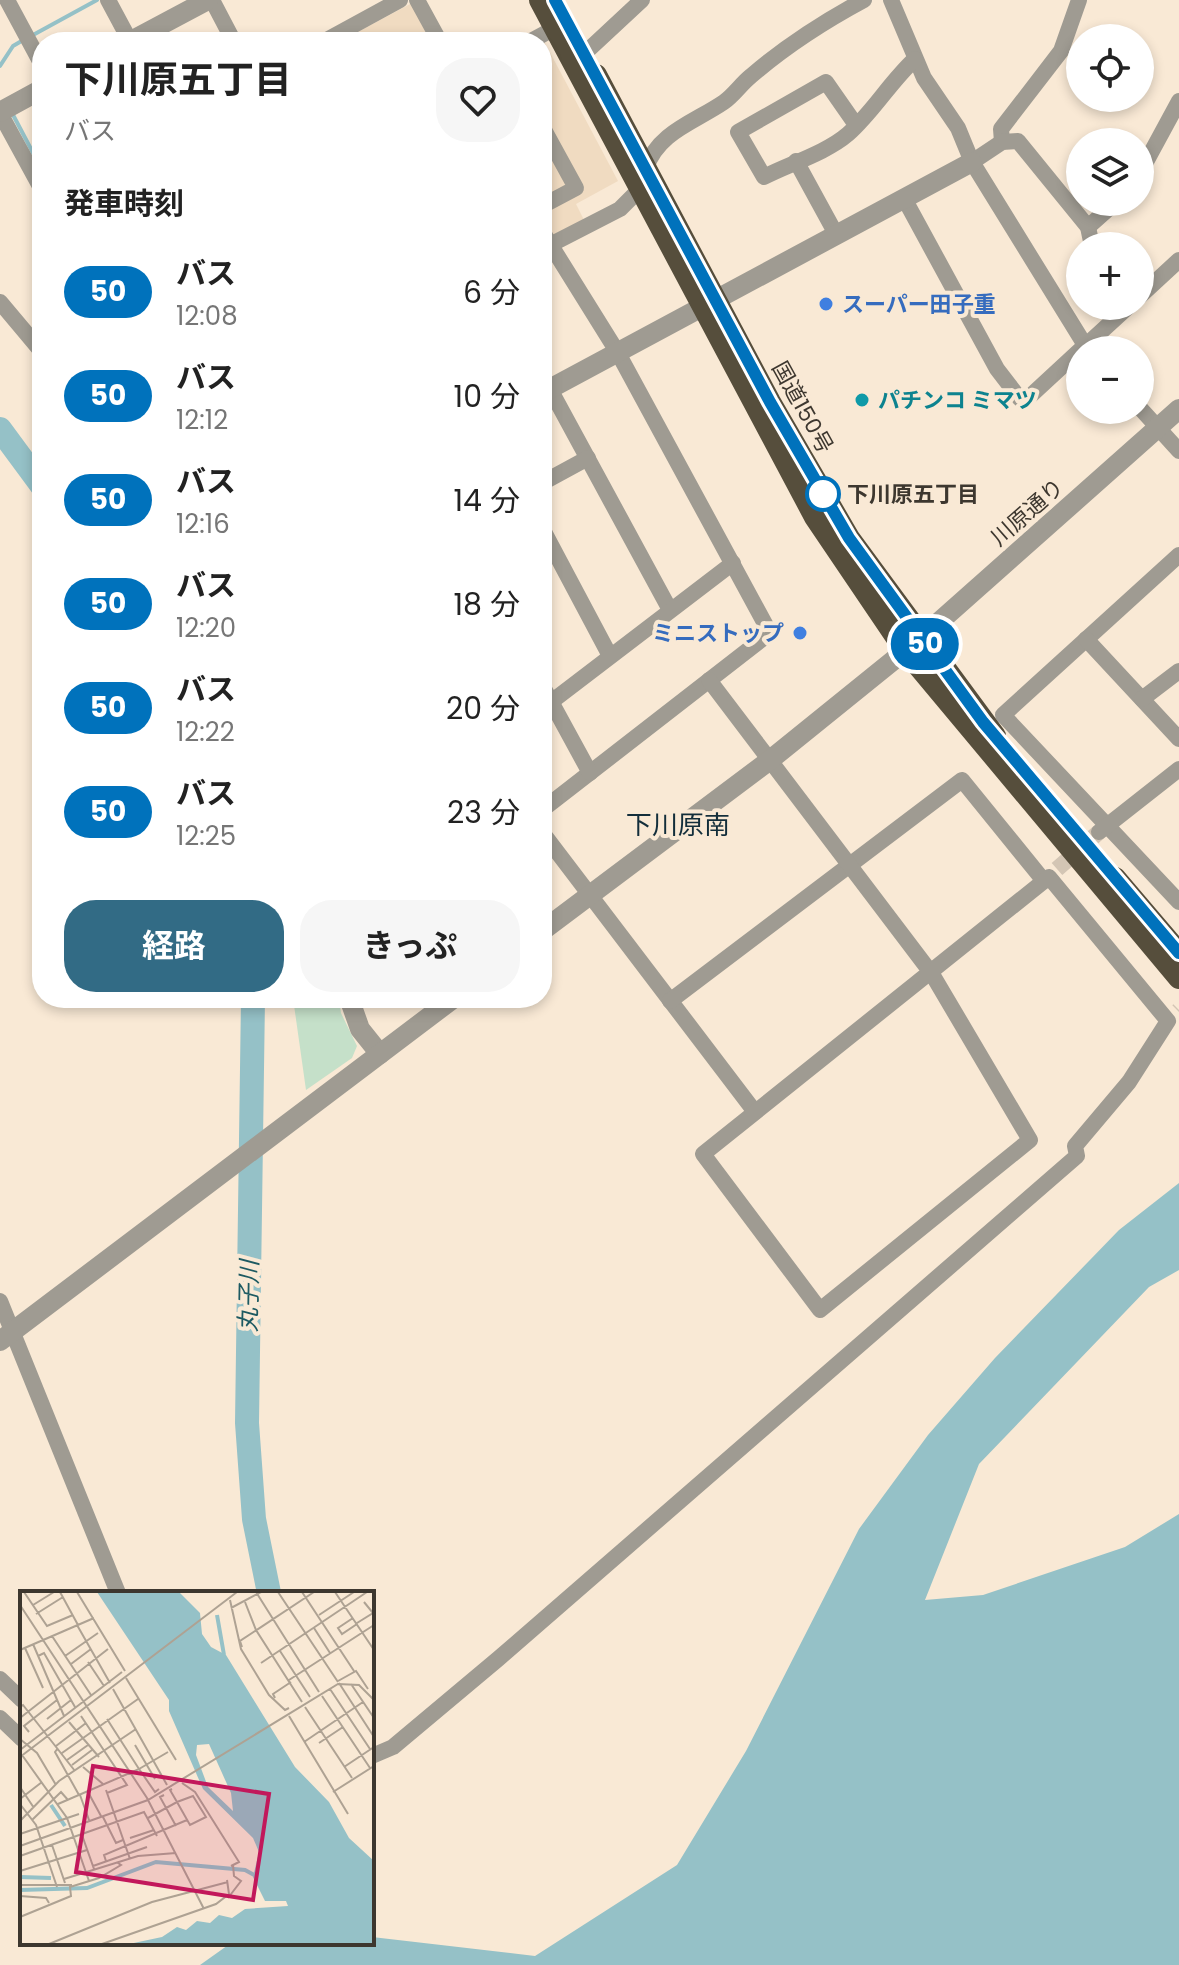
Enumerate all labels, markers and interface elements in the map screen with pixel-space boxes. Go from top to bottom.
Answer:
map controls [1066,24,1154,424]
button: locate [1066,24,1154,112]
text: 下川原五丁目 [64,53,292,106]
button: heart [436,58,520,142]
text: バス [64,113,116,149]
button: layers [1066,128,1154,216]
text: 発車時刻 [64,182,184,225]
button: + [1066,232,1154,320]
text: バス [176,252,236,295]
text: 6 分 [463,271,520,314]
text: 50 [90,272,126,311]
place label: スーパー田子重 [842,289,996,320]
marker: スーパー田子重 [817,295,835,313]
text: 12:08 [176,298,238,334]
button: − [1066,336,1154,424]
text: バス [176,356,236,399]
street label: 国道150号 [765,356,841,459]
text: 10 分 [454,375,520,418]
text: 50 [90,376,126,415]
place label: パチンコ ミマツ [878,385,1037,416]
marker: パチンコ ミマツ [853,391,871,409]
text: 12:12 [176,402,228,438]
text: バス [176,460,236,503]
street label: 川原通り [984,472,1071,553]
marker: 下川原五丁目 [806,477,840,511]
text: 14 分 [454,479,520,522]
place label: 下川原五丁目 [847,479,979,510]
text: 50 [90,480,126,519]
text: 12:16 [176,506,230,542]
text: バス [176,564,236,607]
text: 18 分 [453,583,520,626]
text: 50 [90,584,126,623]
text: 12:20 [176,610,236,646]
place label: ミニストップ [652,618,784,649]
line badge: 50 [889,618,961,670]
marker: ミニストップ [791,624,809,642]
text: 50 [907,624,943,663]
text: バス [176,668,236,711]
text: 20 分 [446,687,520,730]
text: 50 [90,688,126,727]
text: 12:22 [176,714,235,750]
text: バス [176,772,236,815]
text: 23 分 [447,791,520,834]
text: 50 [90,792,126,831]
district label: 下川原南 [626,807,730,843]
text: 12:25 [176,818,236,854]
button: 経路 [64,900,284,992]
button: きっぷ [300,900,520,992]
water label: 丸子川 [231,1257,266,1332]
inset map [20,1591,374,1945]

